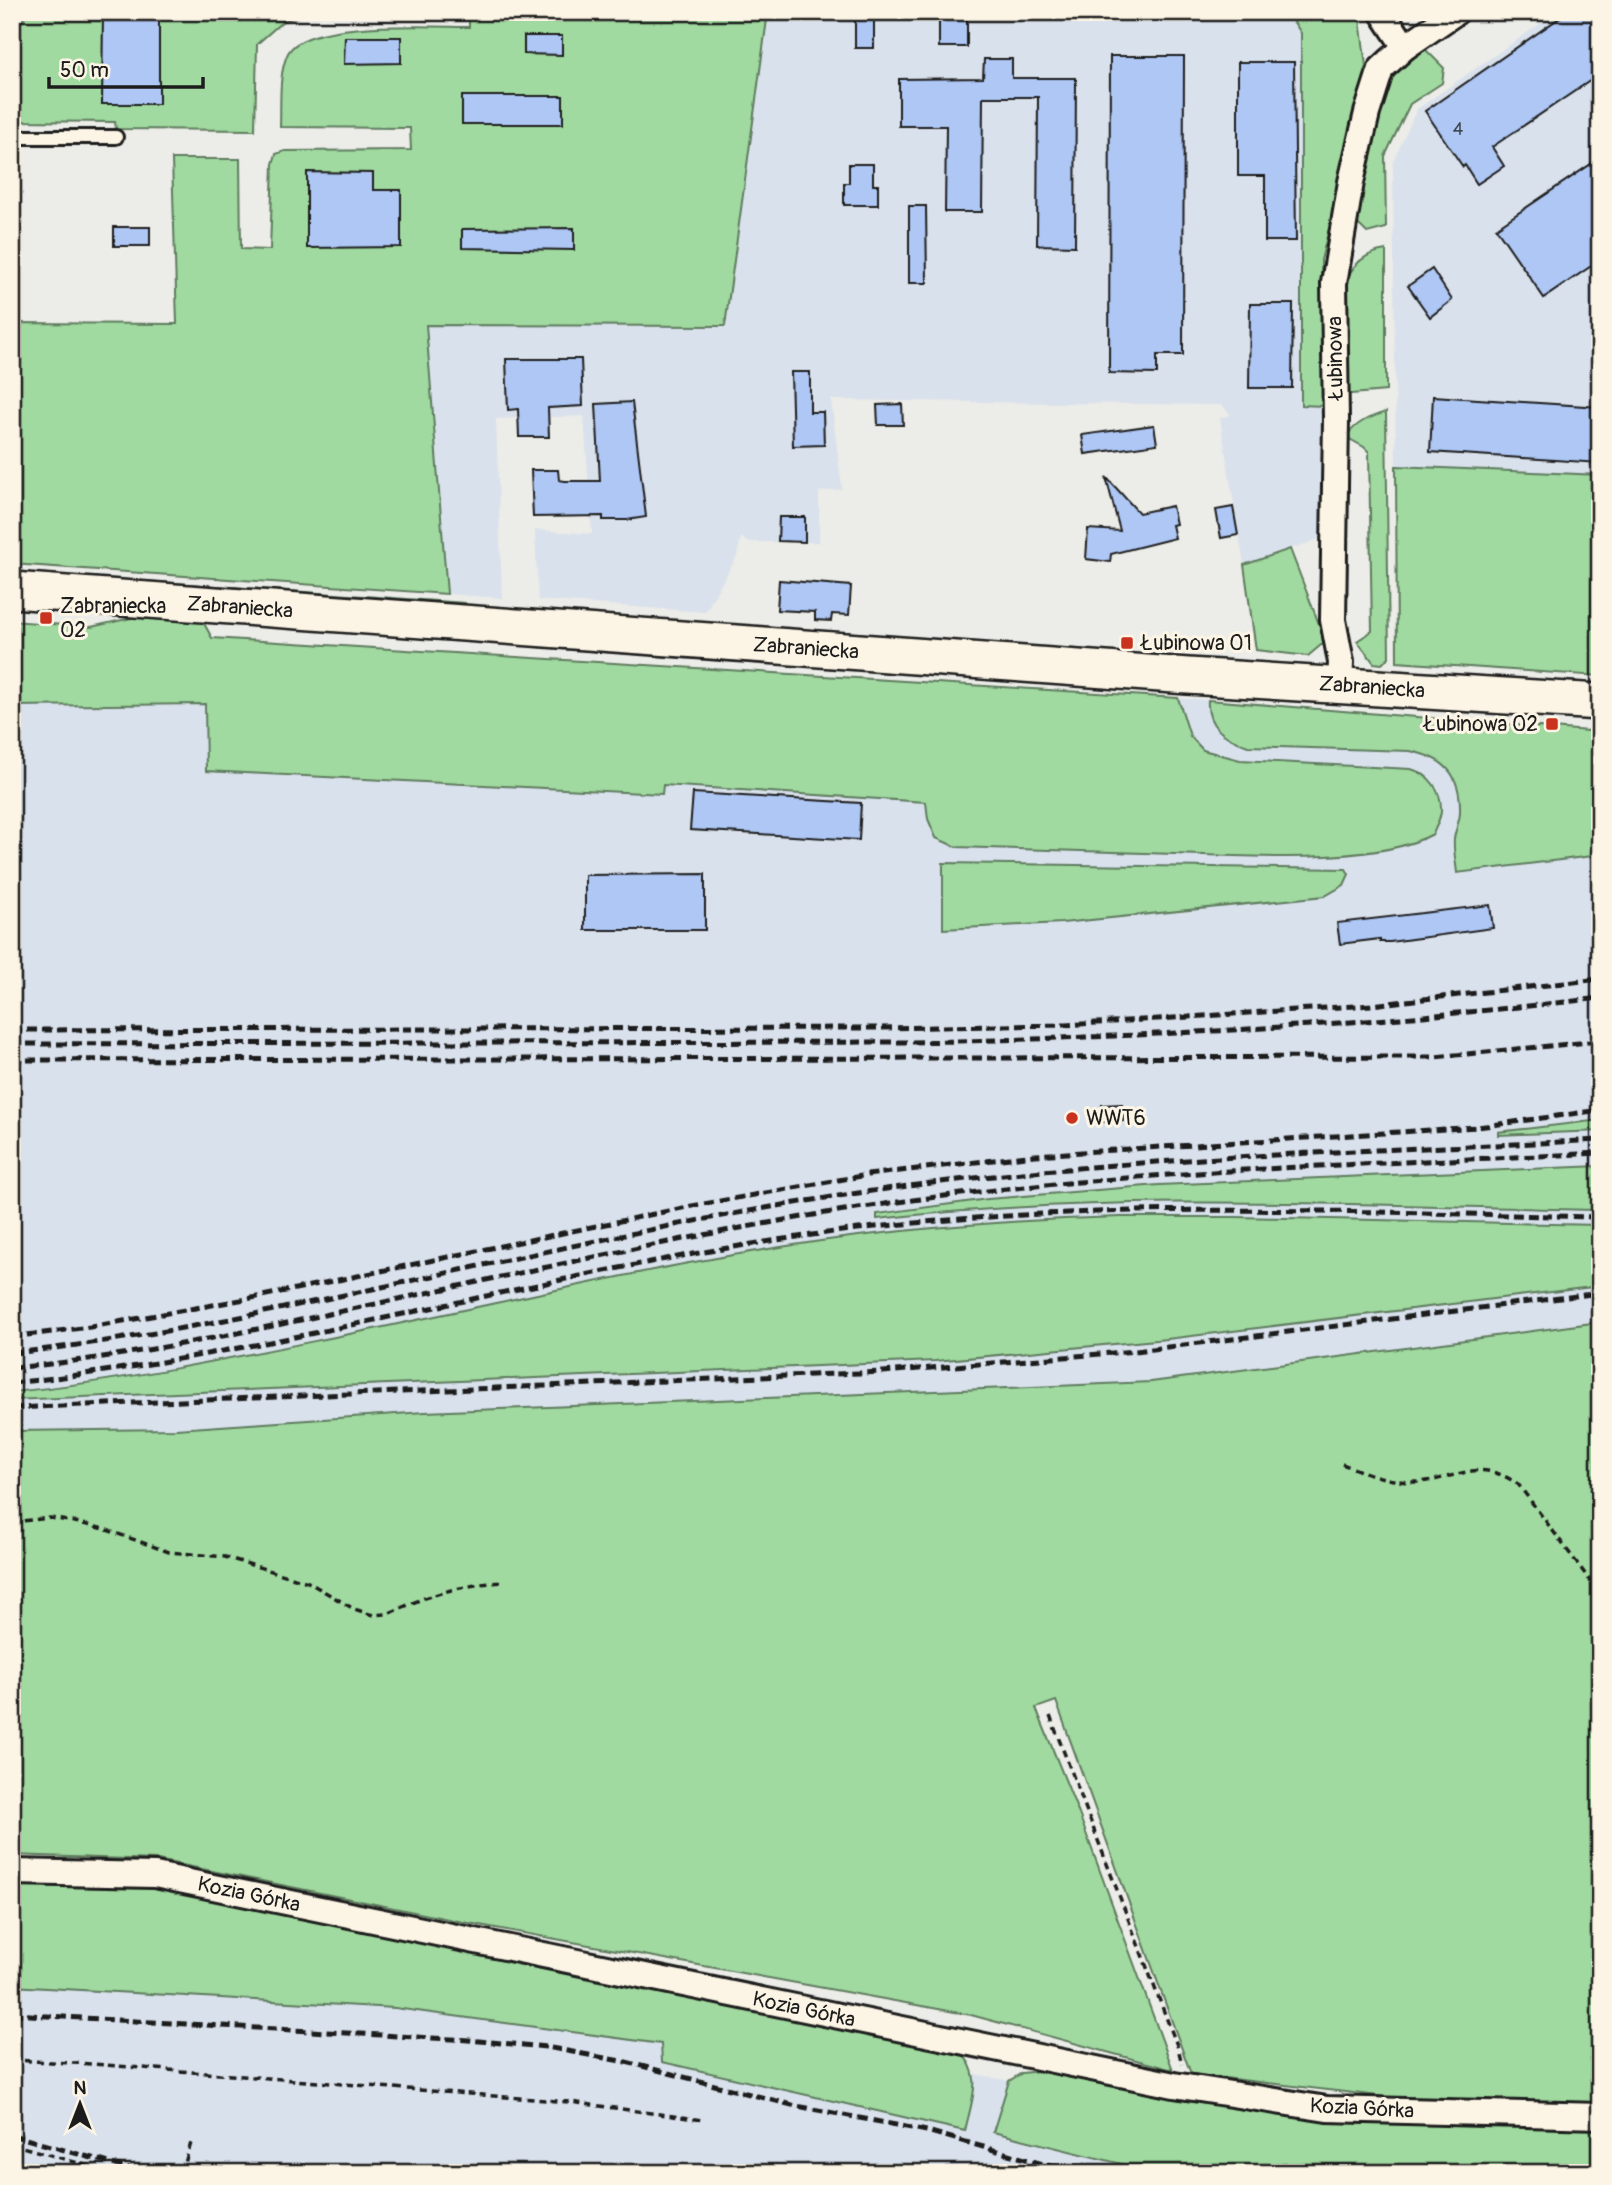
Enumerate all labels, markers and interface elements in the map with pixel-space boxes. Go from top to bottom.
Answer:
scale bar [49,46,203,90]
text: 50 m [60,57,109,84]
house number: 4 [1453,118,1464,141]
street label: Łubinowa [1321,316,1350,402]
street label: Zabraniecka [186,590,294,625]
place label: Zabraniecka 02 [60,593,166,644]
marker: Zabraniecka 02 [38,610,54,626]
place label: Łubinowa 01 [1139,630,1252,657]
street label: Zabraniecka [752,631,860,666]
marker: Łubinowa 01 [1119,635,1135,651]
street label: Zabraniecka [1318,670,1426,705]
place label: Łubinowa 02 [1422,711,1538,738]
marker: Łubinowa 02 [1544,716,1560,732]
place label: WWT6 [1086,1105,1146,1132]
marker: WWT6 [1064,1110,1080,1126]
street label: Kozia Górka [195,1870,303,1919]
street label: Kozia Górka [750,1985,858,2034]
north arrow [46,2070,116,2140]
text: N [74,2076,87,2100]
street label: Kozia Górka [1309,2092,1415,2125]

